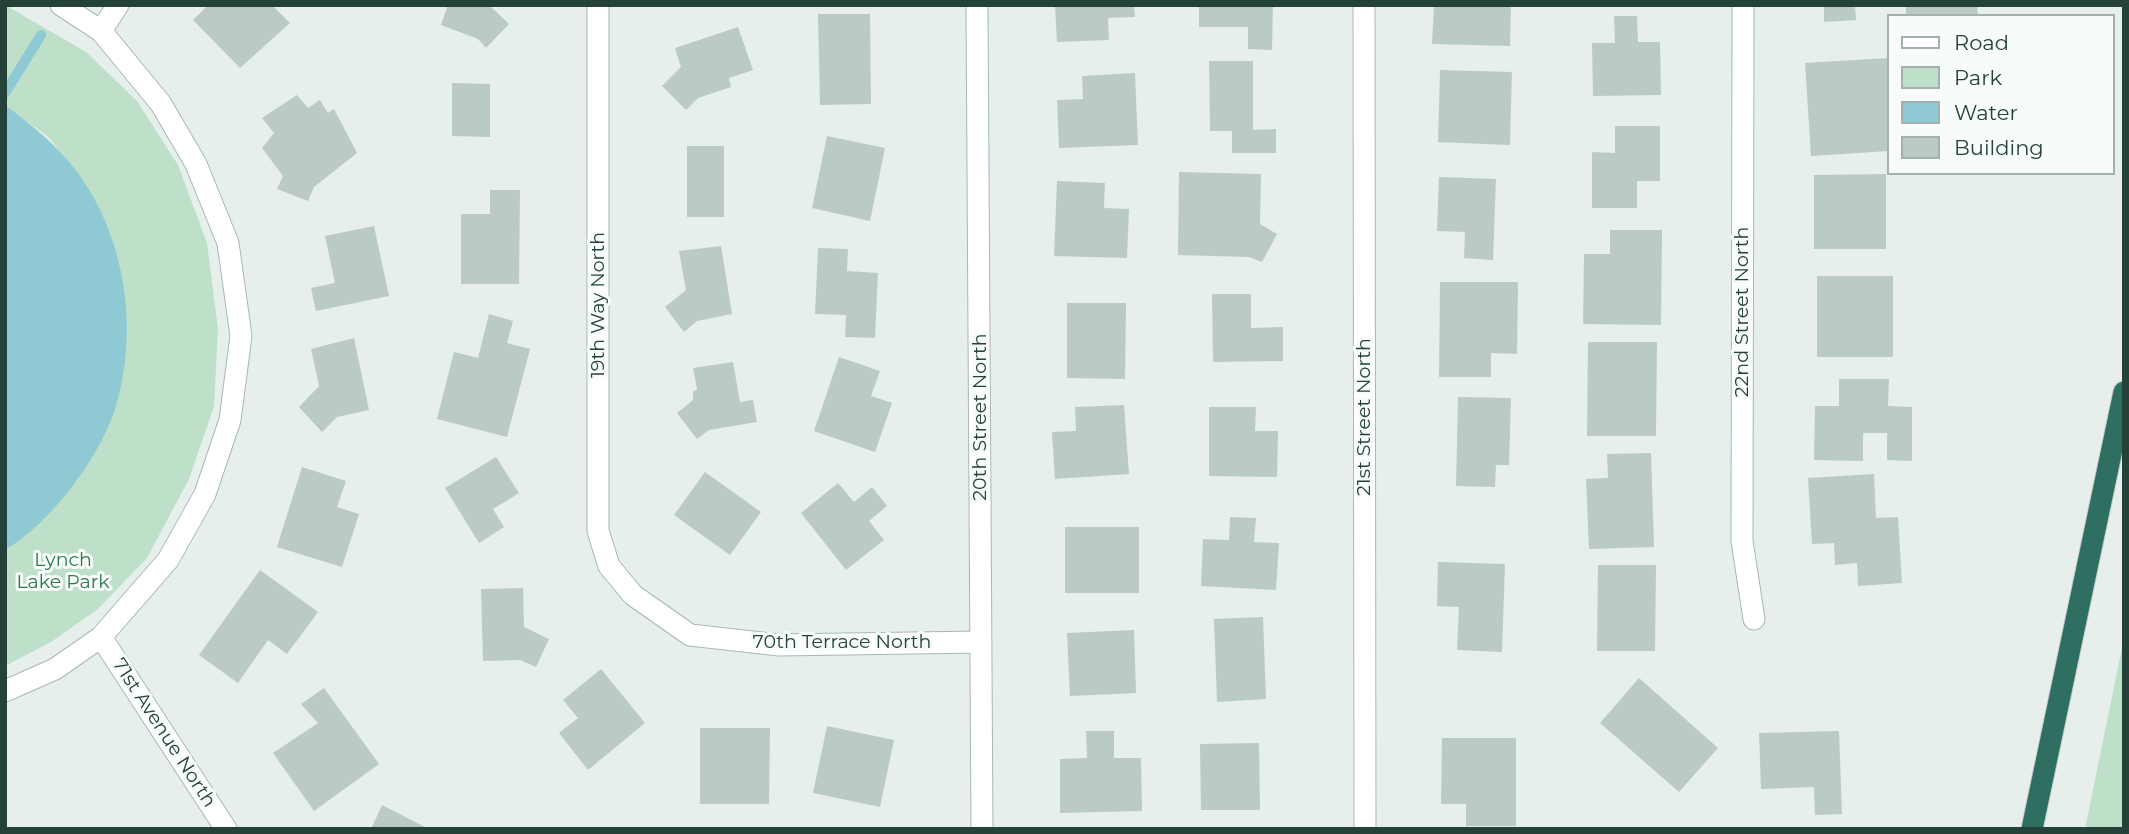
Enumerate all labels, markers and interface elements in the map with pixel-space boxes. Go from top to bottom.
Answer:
legend [1888,14,2115,175]
text: Road [1954,30,2009,55]
text: Park [1954,65,2002,90]
text: Water [1954,100,2018,125]
text: Building [1954,135,2044,160]
street label: 22nd Street North [1731,227,1753,397]
street label: 19th Way North [587,232,609,378]
street label: 20th Street North [969,333,991,501]
street label: 21st Street North [1353,338,1375,496]
park label: Lynch Lake Park [16,549,110,593]
street label: 70th Terrace North [753,631,931,653]
street label: 71st Avenue North [107,654,221,812]

